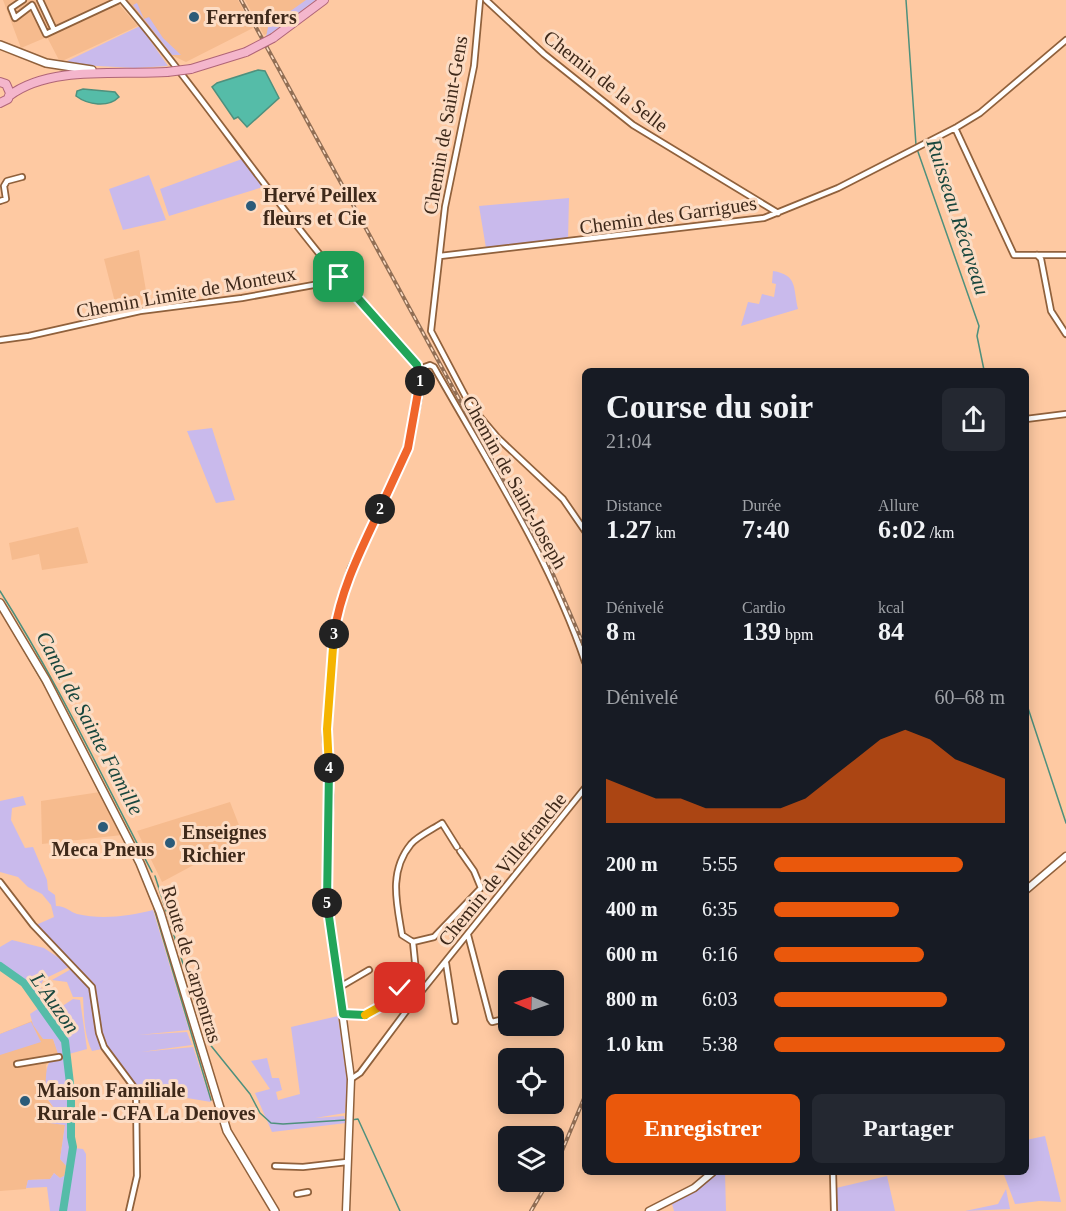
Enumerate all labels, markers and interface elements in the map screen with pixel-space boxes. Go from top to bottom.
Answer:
place label: Ferrenfers [206,6,297,28]
marker: Ferrenfers [187,10,201,24]
street label: Chemin de la Selle [539,26,673,136]
street label: Chemin de Saint-Gens [418,34,472,216]
water label: Ruisseau Récaveau [921,135,995,298]
place label: Hervé Peillex fleurs et Cie [263,184,377,229]
street label: Chemin des Garrigues [578,192,758,239]
marker: Hervé Peillex fleurs et Cie [244,199,258,213]
pin [313,251,364,302]
icon: arrive [322,260,355,293]
street label: Chemin Limite de Monteux [74,262,298,322]
pin: 1 [405,366,435,396]
text: 1 [416,372,424,389]
button: share [942,388,1005,451]
text: Course du soir [606,389,813,425]
street label: Chemin de Saint-Joseph [457,392,572,573]
text: 21:04 [606,430,652,452]
pin: 2 [365,494,395,524]
text: Distance [606,497,662,514]
text: Durée [742,497,781,514]
text: Allure [878,497,919,514]
text: 2 [376,500,384,517]
text: 1.27 [606,515,652,544]
text: 7:40 [742,515,790,544]
text: 6:02 [878,515,926,544]
text: km [652,524,676,541]
text: /km [926,524,955,541]
text: Dénivelé [606,599,664,616]
text: Cardio [742,599,786,616]
text: kcal [878,599,905,616]
text: 8 [606,617,619,646]
text: 139 [742,617,781,646]
text: 84 [878,617,904,646]
pin: 3 [319,619,349,649]
text: 3 [330,625,338,642]
text: m [619,626,635,643]
text: bpm [781,626,813,643]
water label: Canal de Sainte Famille [31,627,149,819]
text: Dénivelé [606,686,678,708]
text: 60–68 m [934,686,1005,708]
pin: 4 [314,753,344,783]
text: 4 [325,759,333,776]
street label: Chemin de Villefranche [433,788,571,950]
marker: Meca Pneus [96,820,110,834]
place label: Enseignes Richier [182,821,267,866]
marker: Enseignes Richier [163,836,177,850]
place label: Meca Pneus [52,838,155,860]
text: 200 m [606,853,658,875]
text: 5:55 [702,853,738,875]
street label: Route de Carpentras [157,883,226,1046]
pin: 5 [312,888,342,918]
text: 5 [323,894,331,911]
text: 400 m [606,898,658,920]
text: 6:35 [702,898,738,920]
text: 600 m [606,943,658,965]
text: 6:16 [702,943,738,965]
pin [374,962,425,1013]
water label: L'Auzon [25,967,85,1038]
north arrow [498,970,564,1036]
map controls [498,970,564,1192]
icon: check [383,971,416,1004]
text: 800 m [606,988,658,1010]
text: 6:03 [702,988,738,1010]
text: 1.0 km [606,1033,664,1055]
text: 5:38 [702,1033,738,1055]
button: locate [498,1048,564,1114]
place label: Maison Familiale Rurale - CFA La Denoves [37,1079,256,1124]
marker: Maison Familiale Rurale - CFA La Denoves [18,1094,32,1108]
button: Enregistrer [606,1094,800,1163]
button: Partager [812,1094,1005,1163]
button: layers [498,1126,564,1192]

